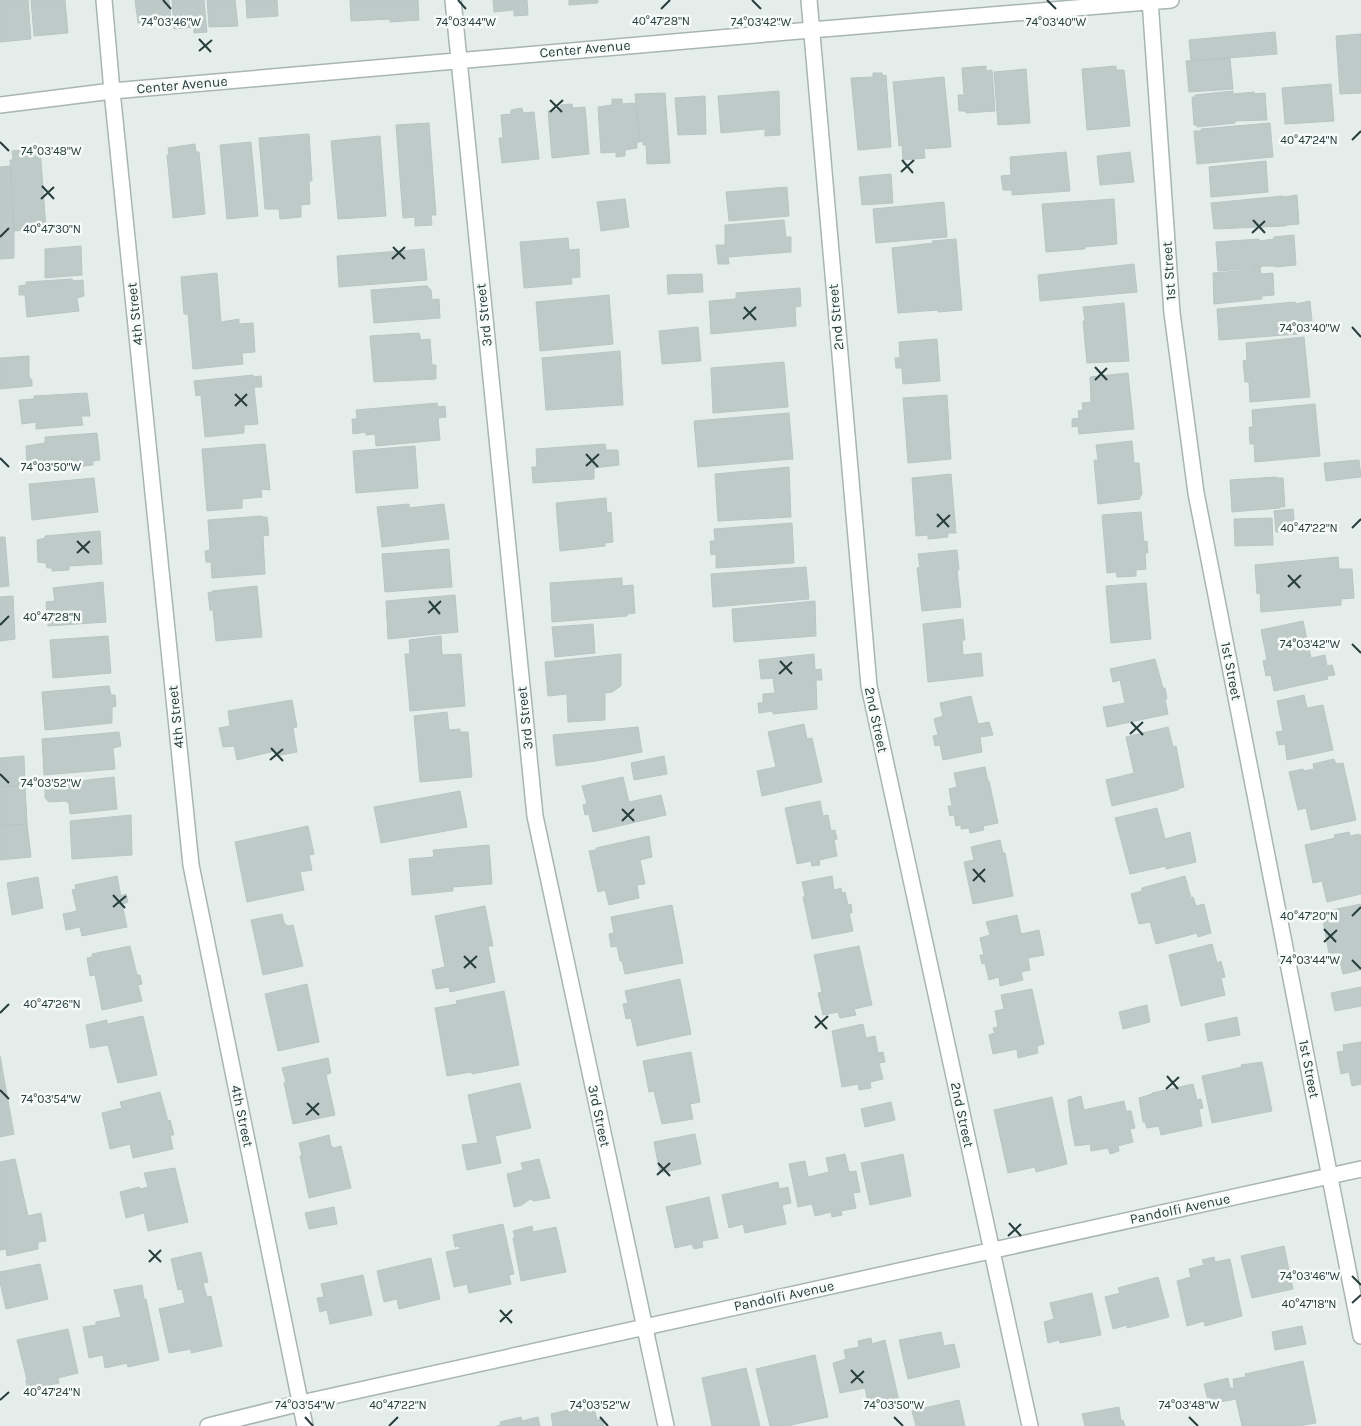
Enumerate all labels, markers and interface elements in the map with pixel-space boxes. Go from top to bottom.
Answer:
text: 40°47'28"N [632,14,690,28]
text: 74°03'46"W [141,15,201,29]
text: 74°03'44"W [436,15,496,29]
text: 74°03'42"W [731,15,791,29]
text: 74°03'40"W [1026,15,1087,29]
street label: Center Avenue [539,37,631,61]
street label: Center Avenue [136,73,228,97]
text: 40°47'24"N [1280,133,1338,147]
text: 74°03'48"W [21,144,82,158]
text: 40°47'30"N [23,222,81,236]
street label: 1st Street [1158,241,1180,301]
street label: 4th Street [123,282,147,346]
street label: 3rd Street [472,283,496,347]
street label: 2nd Street [825,283,847,351]
text: 74°03'40"W [1280,321,1341,335]
text: 74°03'50"W [21,460,82,474]
text: 40°47'22"N [1280,521,1338,535]
text: 40°47'28"N [23,610,81,624]
text: 74°03'42"W [1280,637,1340,651]
street label: 1st Street [1217,640,1245,702]
street label: 4th Street [164,685,188,749]
street label: 3rd Street [513,686,537,750]
street label: 2nd Street [861,686,891,754]
text: 74°03'52"W [21,776,81,790]
text: 40°47'20"N [1280,909,1338,923]
text: 74°03'44"W [1280,953,1340,967]
text: 40°47'26"N [23,997,81,1011]
street label: 1st Street [1295,1038,1323,1100]
street label: 2nd Street [947,1081,977,1149]
street label: 4th Street [227,1083,257,1149]
street label: 3rd Street [584,1083,614,1149]
text: 74°03'54"W [21,1092,81,1106]
street label: Pandolfi Avenue [1128,1190,1232,1228]
text: 74°03'46"W [1280,1269,1340,1283]
street label: Pandolfi Avenue [732,1277,836,1315]
text: 40°47'18"N [1281,1297,1337,1311]
text: 40°47'24"N [23,1385,81,1399]
text: 74°03'54"W [275,1398,335,1412]
text: 40°47'22"N [369,1398,427,1412]
text: 74°03'52"W [570,1398,630,1412]
text: 74°03'50"W [864,1398,925,1412]
text: 74°03'48"W [1159,1398,1220,1412]

